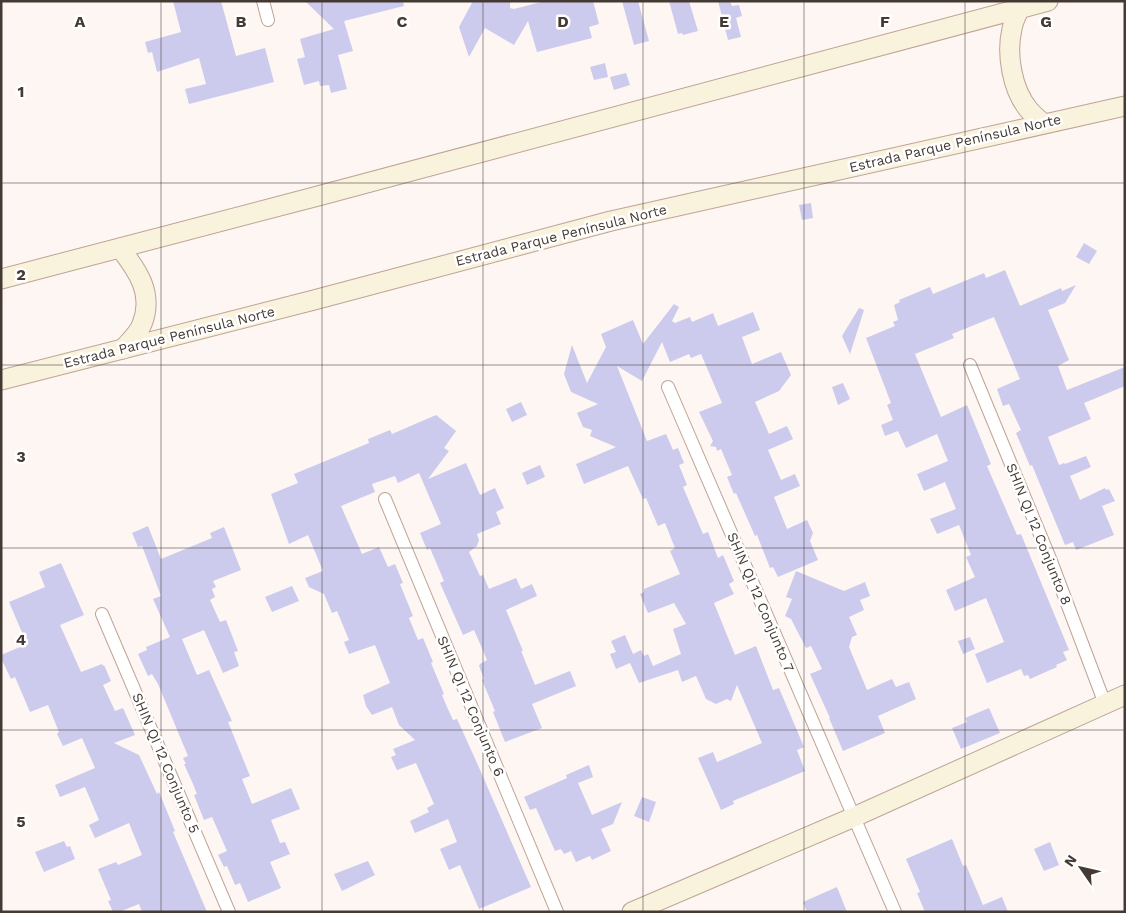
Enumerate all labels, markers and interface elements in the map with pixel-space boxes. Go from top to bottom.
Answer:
text: A [75,12,86,31]
text: B [236,12,247,31]
text: C [397,12,408,31]
text: D [557,12,569,31]
text: E [719,12,729,31]
text: F [880,12,890,31]
text: G [1040,12,1052,31]
text: 1 [18,82,24,101]
street label: Estrada Parque Península Norte [847,111,1063,175]
street label: Estrada Parque Península Norte [454,201,668,269]
text: 2 [16,265,26,284]
street label: Estrada Parque Península Norte [62,303,276,371]
text: 3 [16,447,26,466]
street label: SHIN QI 12 Conjunto 8 [1003,461,1075,607]
street label: SHIN QI 12 Conjunto 7 [724,530,798,674]
text: 4 [16,630,26,649]
street label: SHIN QI 12 Conjunto 6 [434,633,508,779]
street label: SHIN QI 12 Conjunto 5 [129,690,203,836]
text: 5 [16,812,26,831]
north arrow [1056,843,1106,893]
text: N [1061,852,1080,870]

